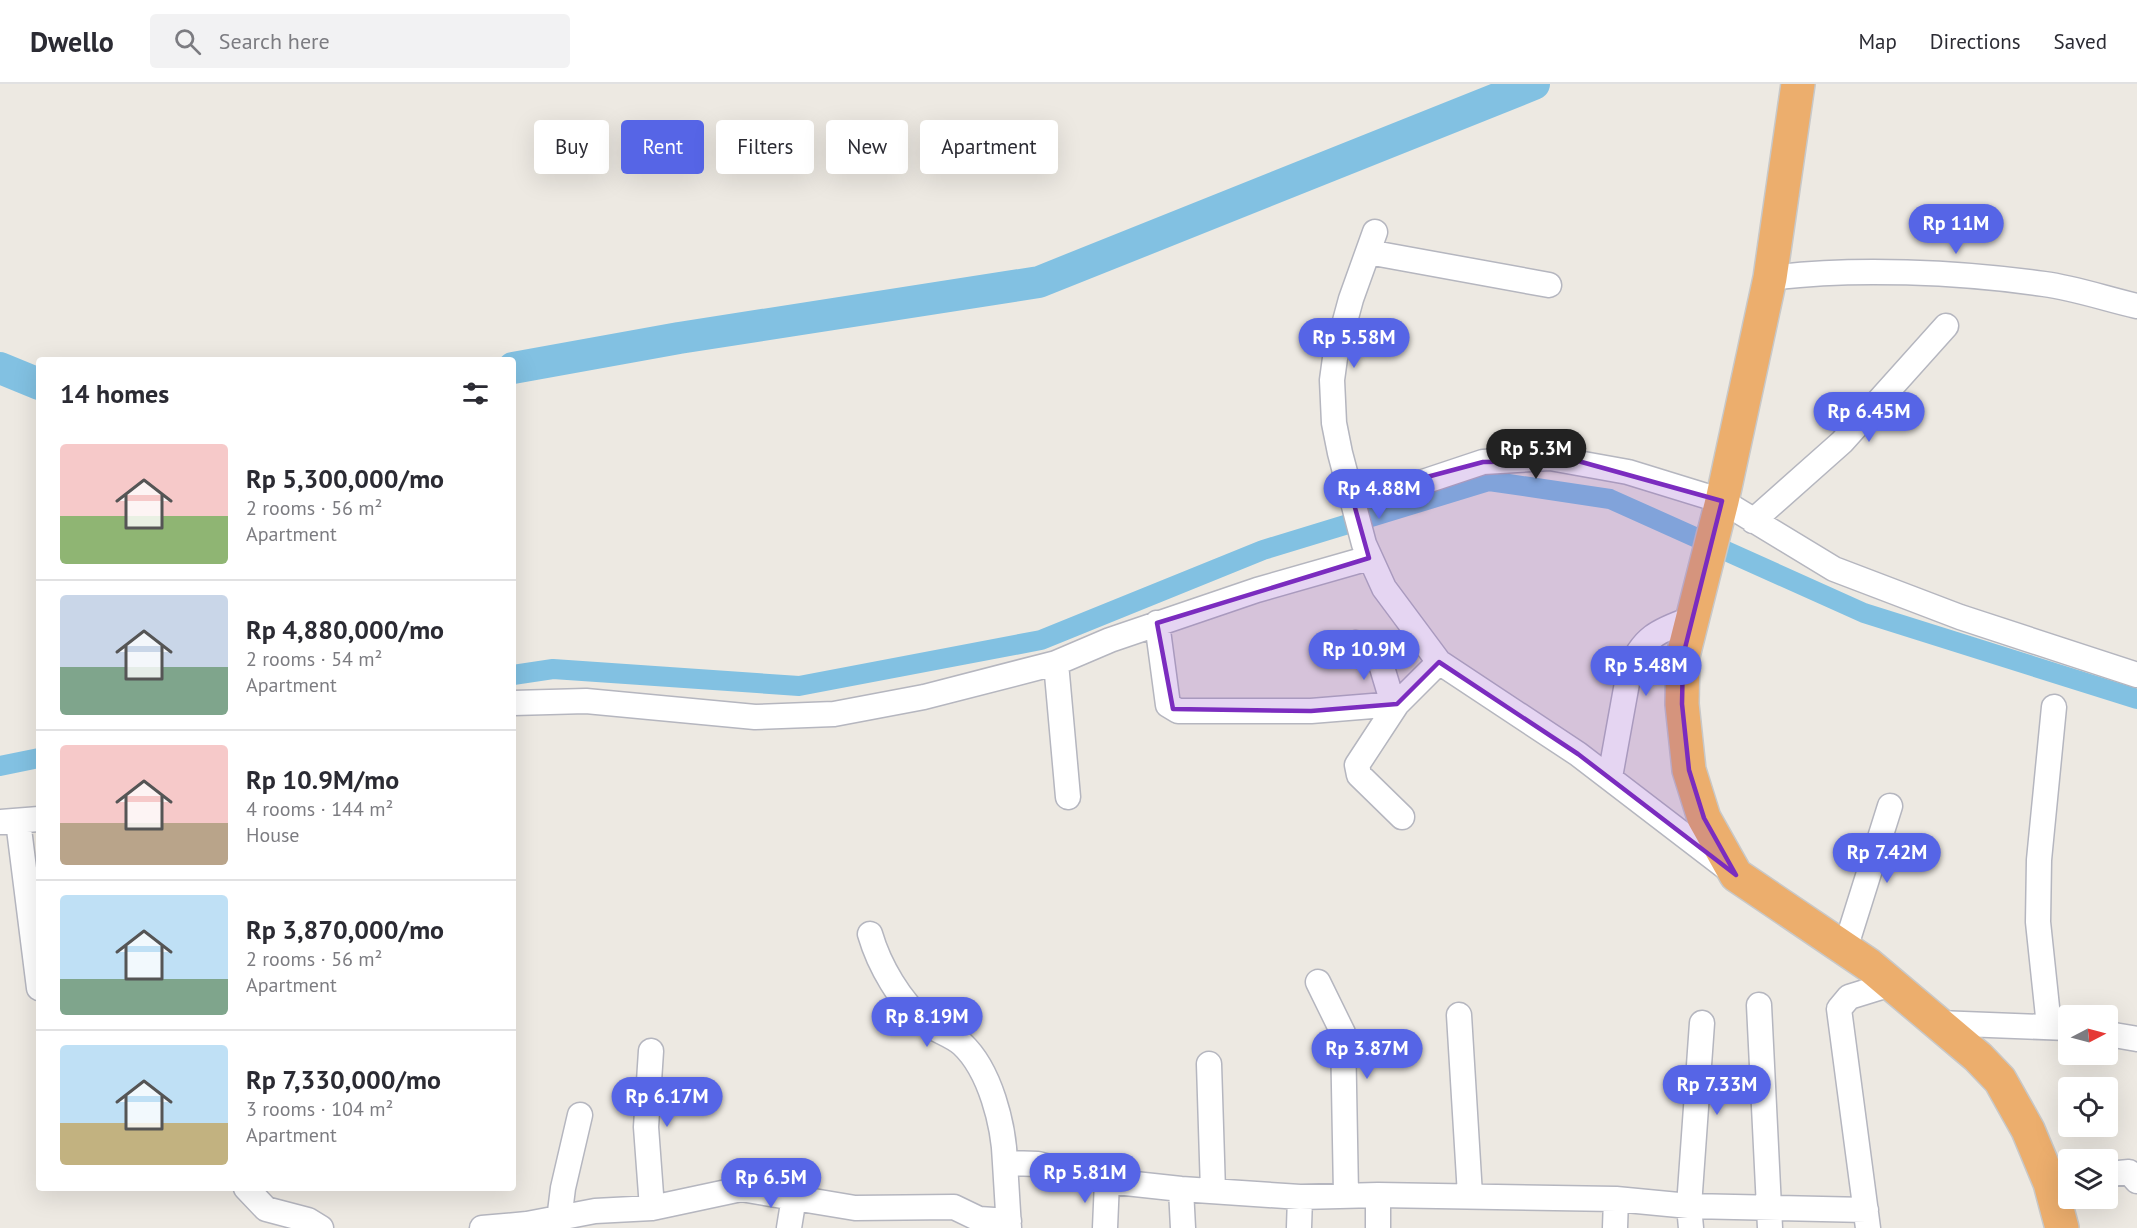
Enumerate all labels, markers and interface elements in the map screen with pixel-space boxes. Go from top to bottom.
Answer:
search box [150,14,570,68]
text: Dwello [30,23,114,60]
icon: search [171,25,204,58]
text: Search here [219,27,330,55]
text: Map [1858,28,1897,55]
text: Directions [1930,28,2021,55]
text: Saved [2054,28,2107,55]
chip: Buy [534,120,609,174]
chip: Rent [621,120,704,174]
chip: Filters [716,120,814,174]
chip: New [826,120,908,174]
chip: Apartment [920,120,1058,174]
pin: Rp 11M [1907,204,2005,255]
text: Rp 11M [1923,210,1989,236]
pin: Rp 5.58M [1292,318,1416,369]
text: Rp 5.58M [1313,324,1395,350]
text: 14 homes [60,377,169,410]
icon: filters [459,377,492,410]
pin: Rp 6.45M [1807,392,1931,443]
text: Rp 6.45M [1828,398,1910,424]
pin: Rp 5.3M [1481,429,1591,480]
text: Rp 5.3M [1500,435,1572,461]
text: Rp 5,300,000/mo [246,462,444,495]
icon: home [108,468,180,540]
pin: Rp 4.88M [1317,469,1441,520]
text: Rp 4.88M [1338,475,1420,501]
text: 2 rooms · 56 m² [246,495,382,521]
text: Apartment [246,521,337,547]
text: Rp 4,880,000/mo [246,613,444,646]
icon: home [108,619,180,691]
pin: Rp 10.9M [1302,630,1426,681]
text: Rp 10.9M [1323,636,1405,662]
text: 2 rooms · 54 m² [246,646,382,672]
pin: Rp 5.48M [1584,646,1708,697]
text: Rp 5.48M [1605,652,1687,678]
text: Apartment [246,672,337,698]
text: Rp 10.9M/mo [246,763,399,796]
icon: home [108,769,180,841]
text: 4 rooms · 144 m² [246,796,393,822]
text: House [246,822,300,848]
pin: Rp 7.42M [1825,833,1949,884]
text: Rp 7.42M [1847,839,1927,865]
text: Rp 3,870,000/mo [246,913,444,946]
icon: home [108,919,180,991]
text: 2 rooms · 56 m² [246,946,382,972]
text: Apartment [246,972,337,998]
pin: Rp 8.19M [865,997,989,1048]
text: Rp 8.19M [886,1003,968,1029]
north arrow [2058,1005,2118,1065]
map controls [2058,1005,2118,1209]
pin: Rp 3.87M [1305,1029,1429,1080]
text: Rp 3.87M [1326,1035,1408,1061]
text: Rp 7,330,000/mo [246,1063,441,1096]
pin: Rp 7.33M [1655,1065,1779,1116]
icon: home [108,1069,180,1141]
text: Rp 7.33M [1677,1071,1757,1097]
pin: Rp 6.17M [605,1077,729,1128]
button: locate [2058,1077,2118,1137]
text: Rp 6.17M [626,1083,708,1109]
text: 3 rooms · 104 m² [246,1096,393,1122]
text: Apartment [246,1122,337,1148]
button: layers [2058,1149,2118,1209]
pin: Rp 5.81M [1023,1153,1147,1204]
pin: Rp 6.5M [716,1158,826,1209]
text: Rp 5.81M [1044,1159,1126,1185]
text: Rp 6.5M [735,1164,807,1190]

